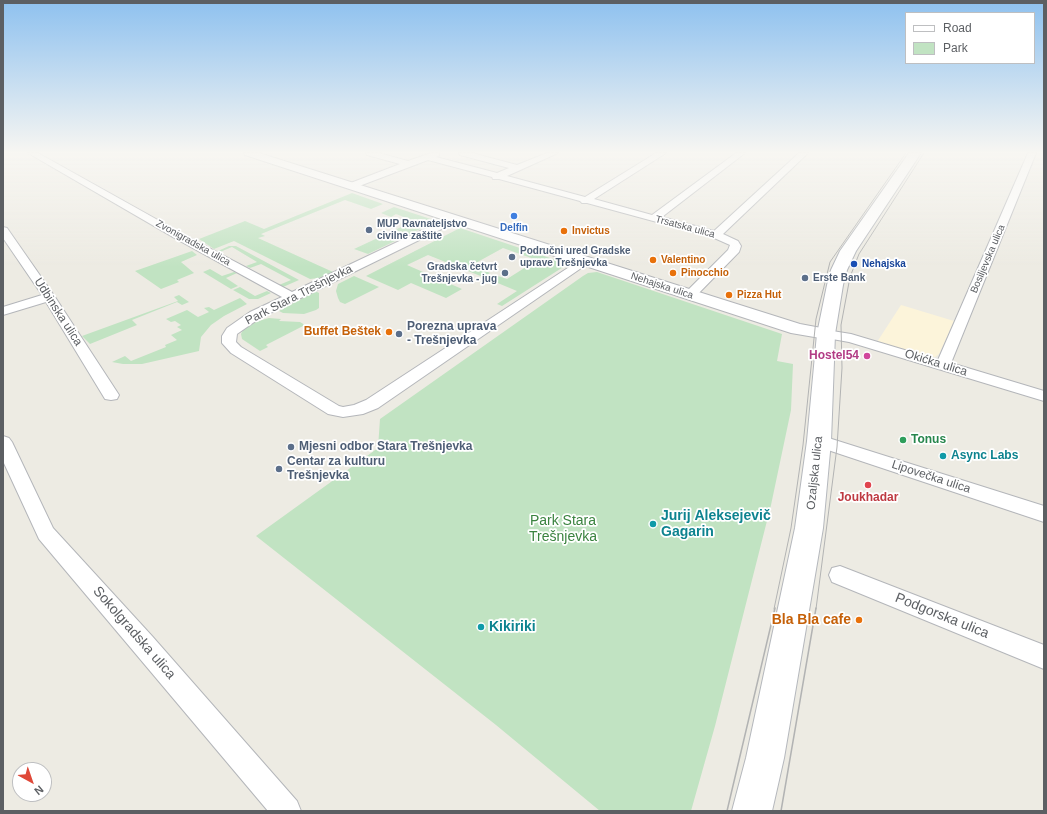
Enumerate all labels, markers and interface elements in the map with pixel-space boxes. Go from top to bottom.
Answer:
legend [905,12,1035,64]
text: Road [943,21,972,35]
text: Park [943,41,968,55]
marker: Delfin [509,211,519,221]
street label: Trsatska ulica [654,213,716,241]
street label: Zvonigradska ulica [154,218,232,268]
place label: MUP Ravnateljstvo civilne zaštite [377,218,467,242]
place label: Delfin [500,222,528,234]
street label: Bosiljevska ulica [968,223,1008,295]
marker: MUP Ravnateljstvo civilne zaštite [364,225,374,235]
place label: Invictus [572,225,610,237]
marker: Invictus [559,226,569,236]
place label: Područni ured Gradske uprave Trešnjevka [520,245,631,268]
marker: Područni ured Gradske uprave Trešnjevka [507,252,517,262]
place label: Valentino [661,254,705,266]
marker: Valentino [648,255,658,265]
place label: Nehajska [862,258,906,270]
marker: Nehajska [849,259,859,269]
place label: Gradska četvrt Trešnjevka - jug [421,261,497,284]
street label: Park Stara Trešnjevka [243,262,355,328]
place label: Pinocchio [681,267,729,279]
marker: Gradska četvrt Trešnjevka - jug [500,268,510,278]
marker: Pinocchio [668,268,678,278]
street label: Nehajska ulica [629,270,695,302]
place label: Erste Bank [813,272,865,284]
marker: Erste Bank [800,273,810,283]
street label: Udbinska ulica [31,275,85,349]
place label: Pizza Hut [737,289,781,301]
marker: Pizza Hut [724,290,734,300]
place label: Porezna uprava - Trešnjevka [407,320,496,348]
place label: Buffet Beštek [304,325,381,339]
marker: Buffet Beštek [384,327,394,337]
marker: Porezna uprava - Trešnjevka [394,329,404,339]
street label: Okićka ulica [903,347,969,379]
place label: Hostel54 [809,349,859,363]
marker: Hostel54 [862,351,872,361]
place label: Tonus [911,433,946,447]
street label: Ozaljska ulica [804,435,826,511]
marker: Tonus [898,435,908,445]
place label: Mjesni odbor Stara Trešnjevka [299,440,472,454]
marker: Mjesni odbor Stara Trešnjevka [286,442,296,452]
place label: Async Labs [951,449,1018,463]
marker: Async Labs [938,451,948,461]
place label: Centar za kulturu Trešnjevka [287,455,385,483]
street label: Lipovečka ulica [890,457,972,497]
marker: Centar za kulturu Trešnjevka [274,464,284,474]
marker: Joukhadar [863,480,873,490]
place label: Joukhadar [838,491,898,505]
place label: Jurij Aleksejevič Gagarin [661,508,771,540]
park label: Park Stara Trešnjevka [529,513,597,546]
marker: Jurij Aleksejevič Gagarin [648,519,658,529]
street label: Sokolgradska ulica [89,583,179,683]
street label: Podgorska ulica [893,590,991,642]
place label: Bla Bla cafe [772,612,851,628]
marker: Bla Bla cafe [854,615,864,625]
place label: Kikiriki [489,619,536,635]
marker: Kikiriki [476,622,486,632]
north arrow [12,762,52,802]
text: N [32,783,46,798]

